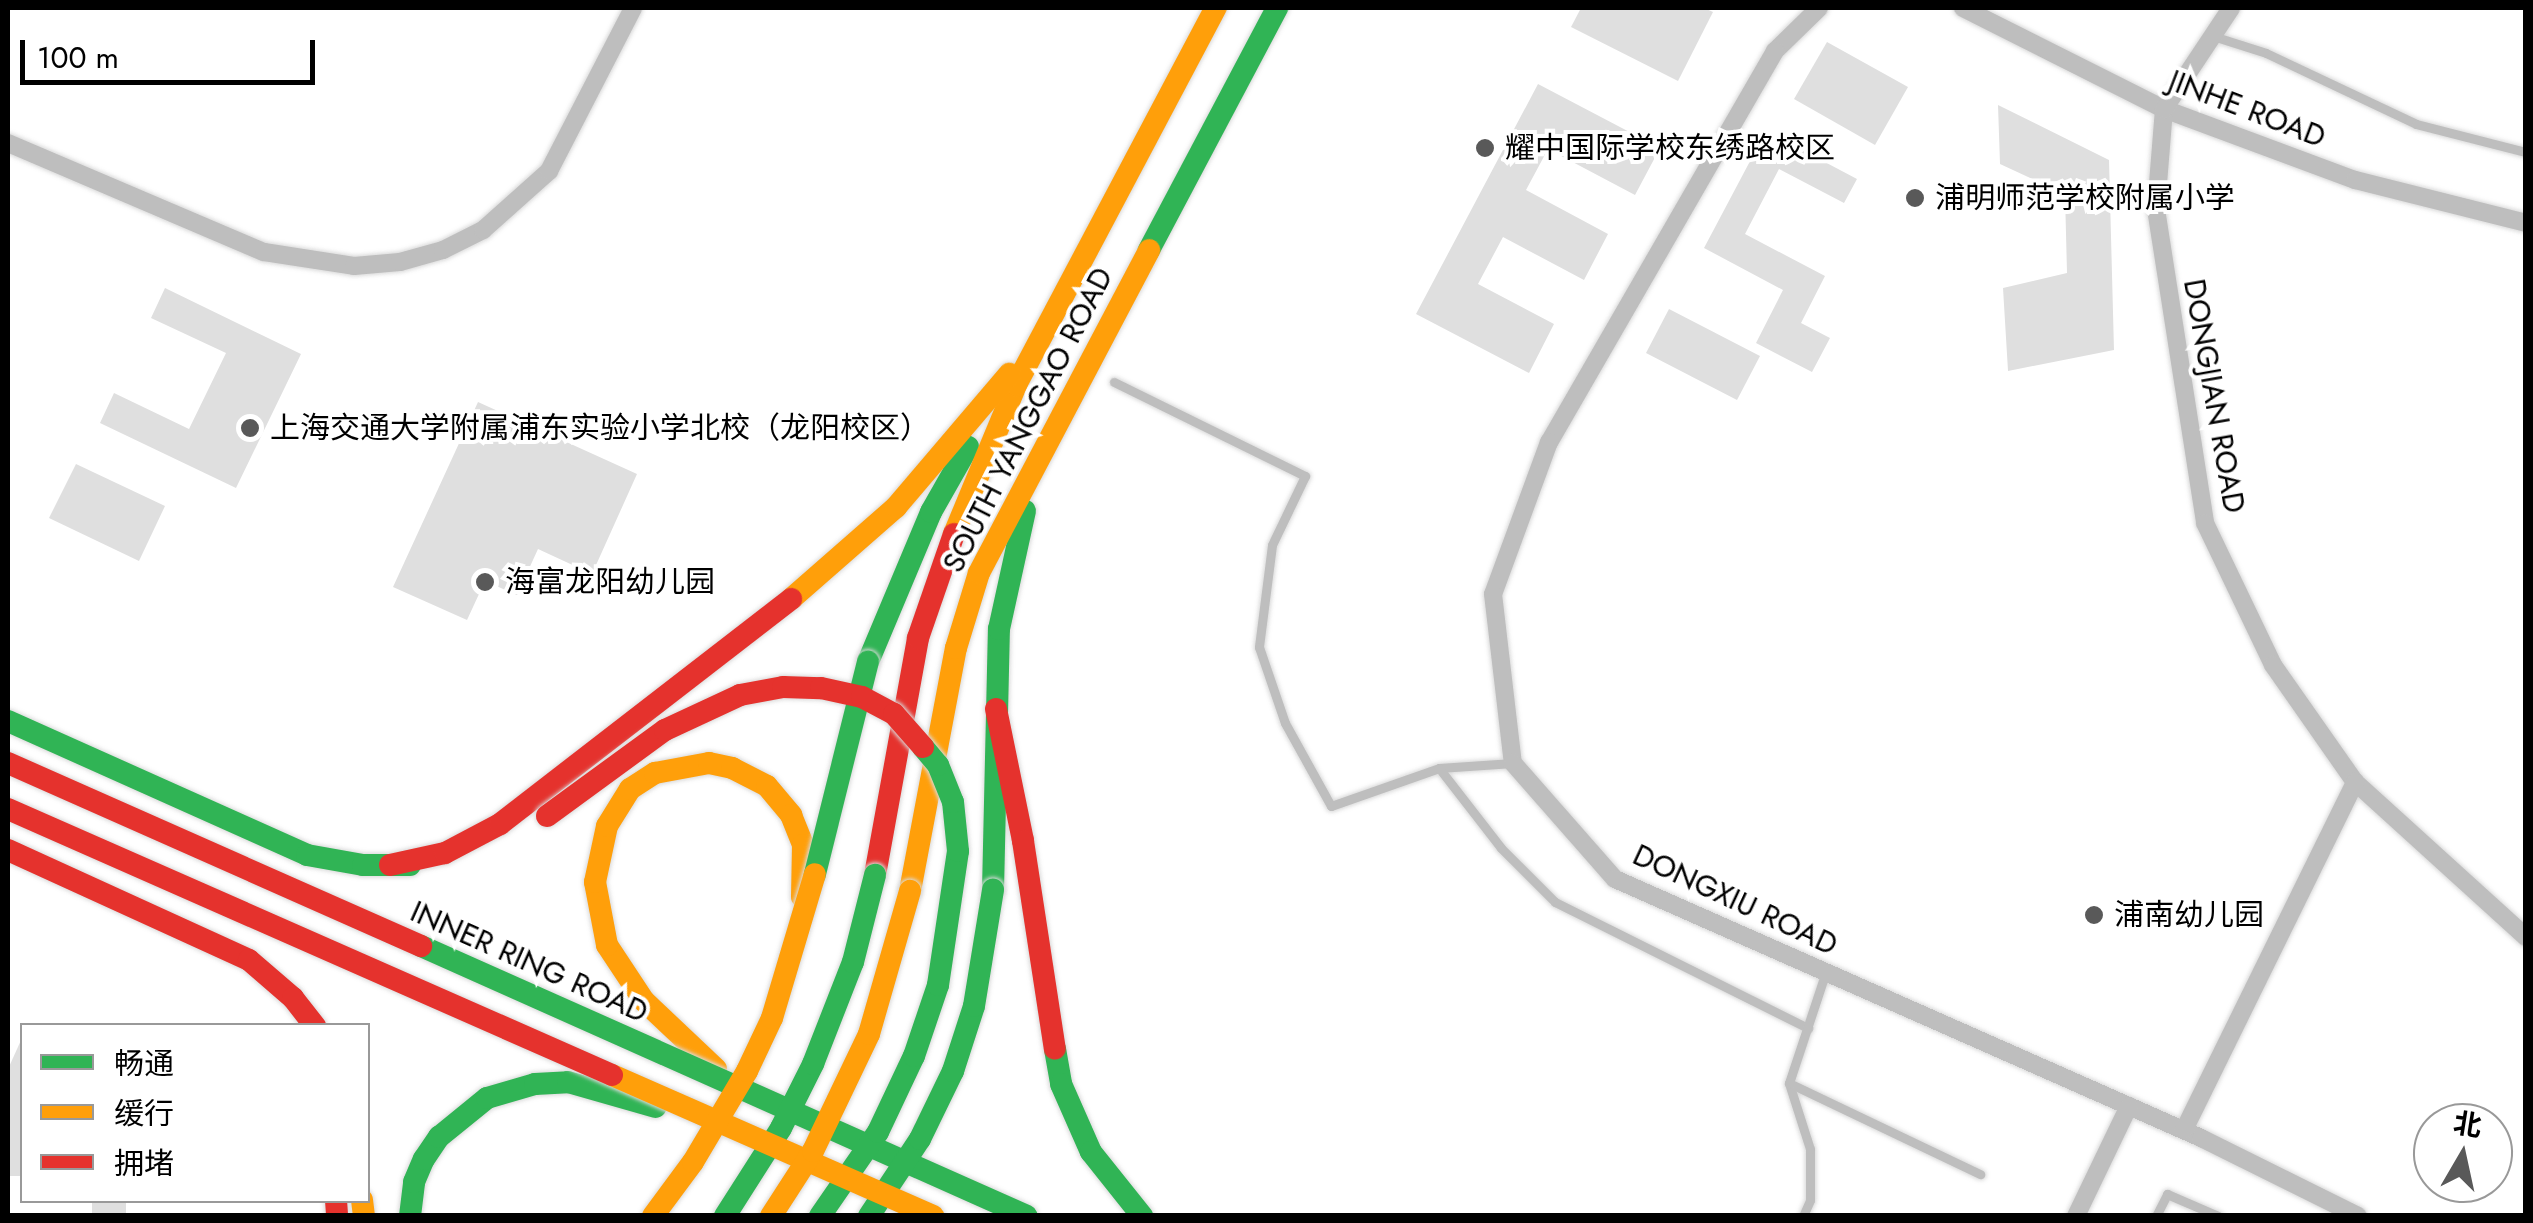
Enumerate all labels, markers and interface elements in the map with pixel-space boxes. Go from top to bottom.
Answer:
scale bar [25,20,320,82]
text: 100 m [37,36,119,79]
street label: JINHE ROAD [2164,63,2330,155]
place label: 耀中国际学校东绣路校区 [1505,130,1835,166]
marker: 耀中国际学校东绣路校区 [1474,137,1496,159]
place label: 浦明师范学校附属小学 [1935,180,2235,216]
marker: 浦明师范学校附属小学 [1904,187,1926,209]
street label: SOUTH YANGGAO ROAD [935,262,1121,578]
street label: DONGJIAN ROAD [2176,276,2252,516]
place label: 上海交通大学附属浦东实验小学北校（龙阳校区） [270,410,930,446]
marker: 上海交通大学附属浦东实验小学北校（龙阳校区） [239,417,261,439]
place label: 海富龙阳幼儿园 [505,564,715,600]
marker: 海富龙阳幼儿园 [474,571,496,593]
street label: DONGXIU ROAD [1627,837,1843,963]
street label: INNER RING ROAD [405,894,653,1030]
place label: 浦南幼儿园 [2114,897,2264,933]
marker: 浦南幼儿园 [2083,904,2105,926]
legend [20,1023,370,1203]
text: 畅通 [114,1042,174,1085]
text: 缓行 [114,1092,174,1135]
text: 北 [2450,1102,2484,1147]
north arrow [2413,1103,2513,1203]
text: 拥堵 [114,1142,174,1185]

